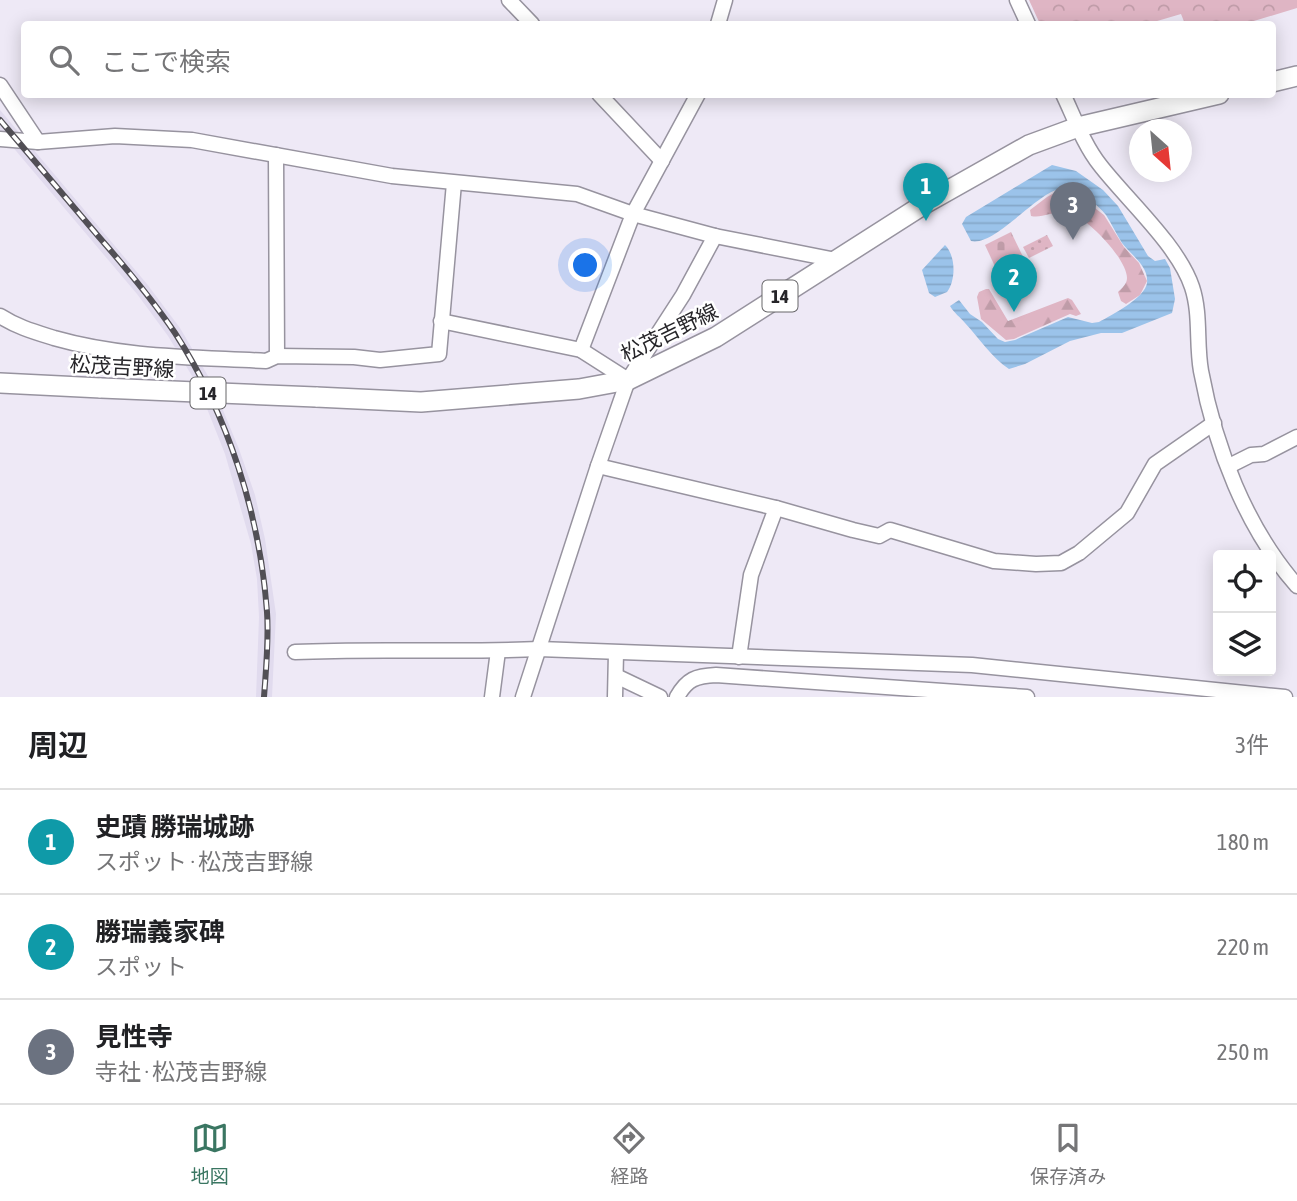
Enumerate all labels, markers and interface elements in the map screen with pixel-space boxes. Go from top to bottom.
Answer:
search box [21,21,1276,98]
icon: search [45,41,83,79]
text: ここで検索 [101,47,231,77]
north arrow [1129,119,1192,182]
pin: 1 [903,163,949,221]
pin: 3 [1050,182,1096,240]
your location [568,248,602,282]
pin: 2 [991,254,1037,312]
road number: 14 [762,280,798,312]
street label: 松茂吉野線 [617,298,721,366]
street label: 松茂吉野線 [69,351,175,381]
road number: 14 [190,378,226,408]
map controls [1213,550,1276,676]
button: locate [1213,550,1276,613]
button: layers [1213,613,1276,676]
text: 周辺 [28,728,88,762]
text: 3件 [1235,732,1269,758]
text: 史蹟 勝瑞城跡 [95,812,255,842]
text: 1 [46,829,56,855]
text: 180 m [1217,829,1269,855]
text: スポット · 松茂吉野線 [95,849,313,875]
text: 勝瑞義家碑 [95,917,225,947]
text: 2 [46,934,56,960]
text: 220 m [1217,934,1269,960]
text: スポット [95,954,187,980]
text: 見性寺 [95,1022,173,1052]
text: 3 [46,1039,56,1065]
text: 250 m [1217,1039,1269,1065]
text: 寺社 · 松茂吉野線 [95,1059,267,1085]
tab: 地図 [191,1119,229,1188]
tab: 経路 [610,1119,648,1188]
tab: 保存済み [1030,1119,1106,1188]

